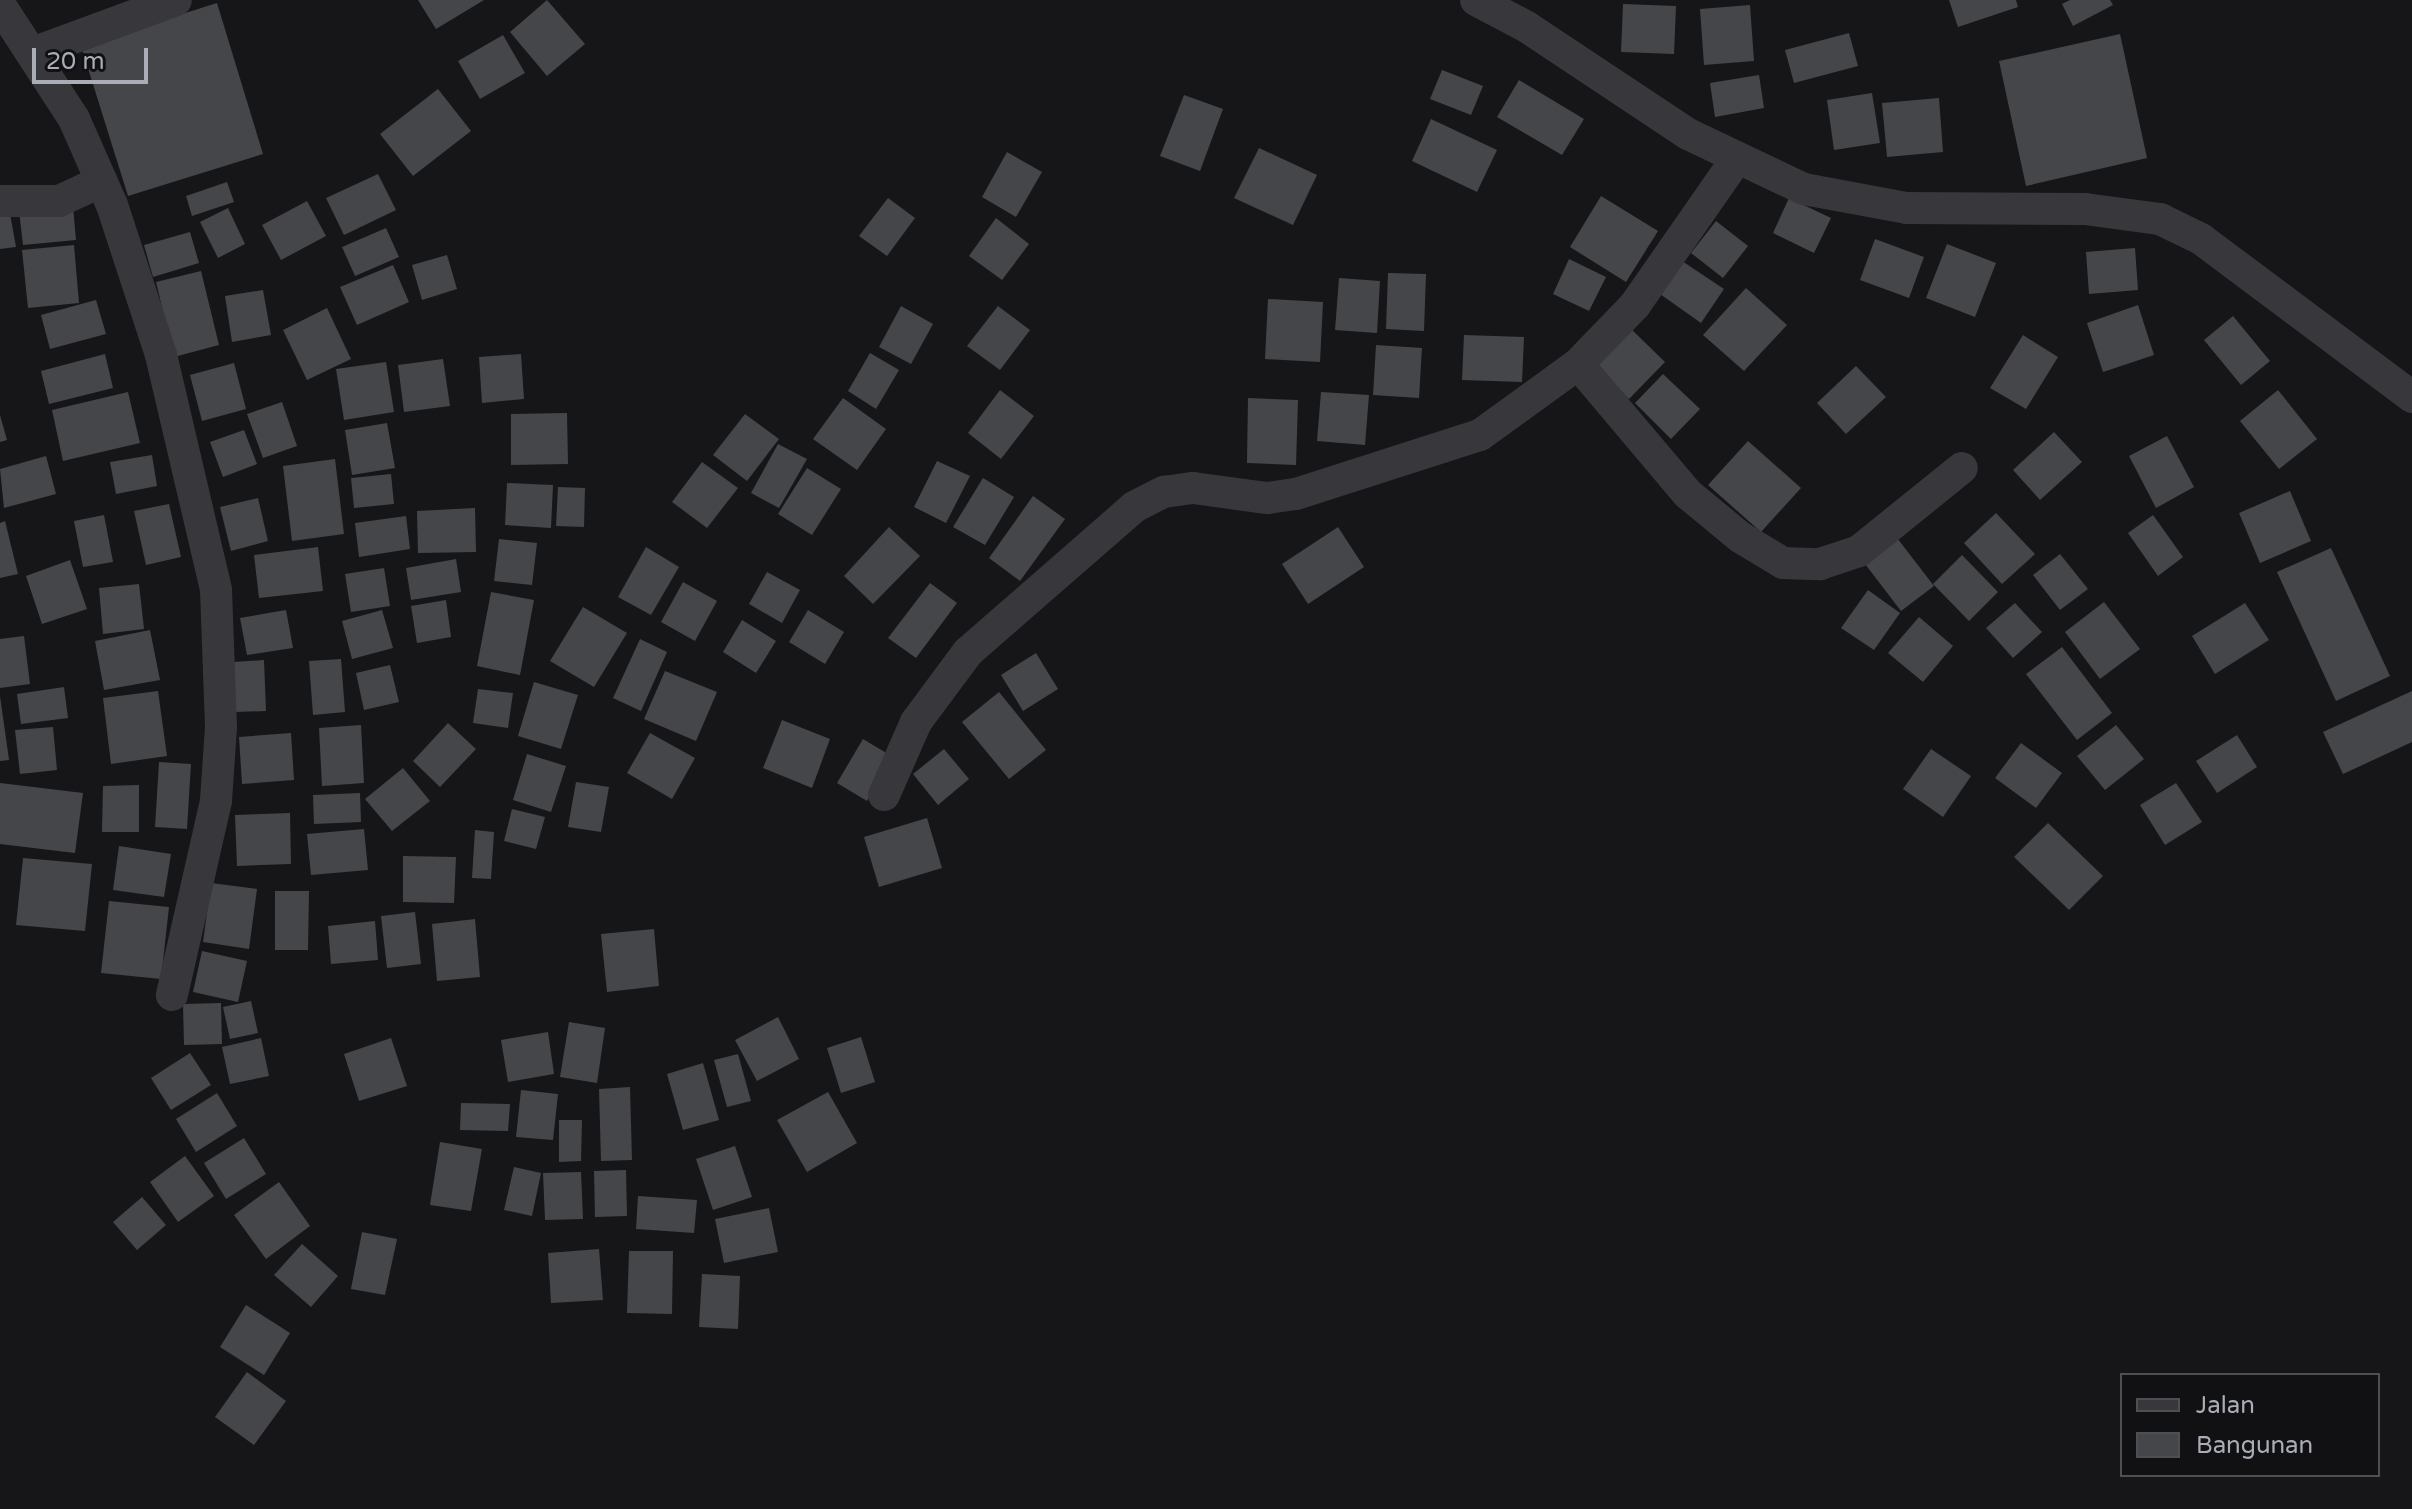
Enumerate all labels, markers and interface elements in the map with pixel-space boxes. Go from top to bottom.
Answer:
scale bar [36,32,152,82]
text: 20 m [46,47,104,76]
legend [2120,1373,2380,1477]
text: Jalan [2196,1391,2255,1420]
text: Bangunan [2196,1431,2313,1460]

